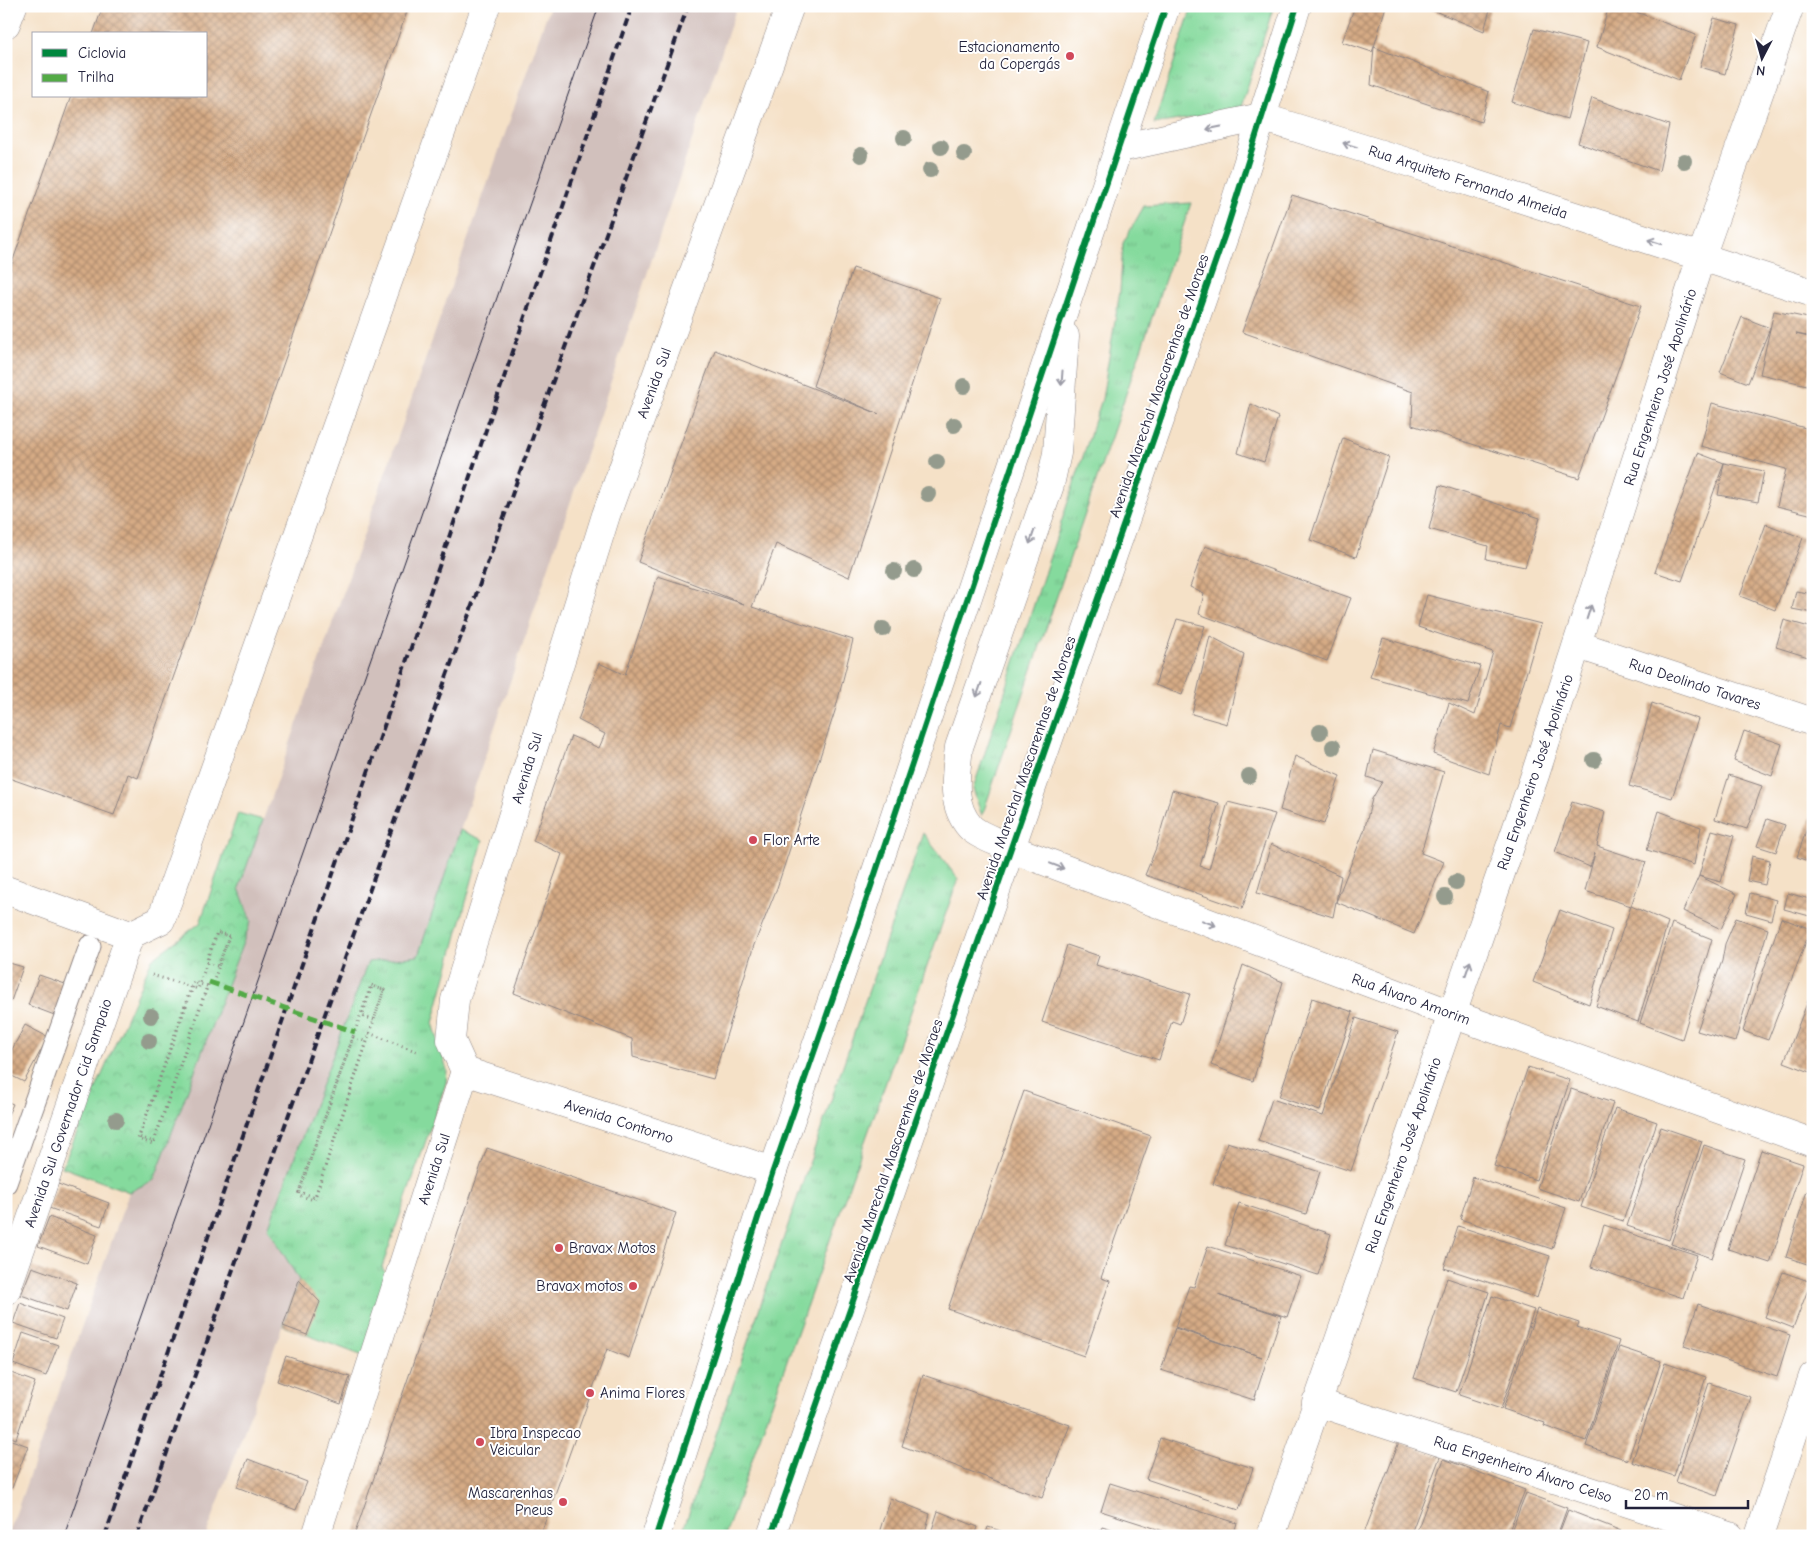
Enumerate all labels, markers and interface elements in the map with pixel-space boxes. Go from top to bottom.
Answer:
legend [32,32,208,98]
north arrow [1736,32,1786,82]
place label: Estacionamento da Copergás [959,38,1060,73]
text: Ciclovia [78,44,126,62]
marker: Estacionamento da Copergás [1064,50,1076,62]
text: N [1755,62,1766,79]
text: Trilha [78,68,114,86]
one-way arrow [1206,124,1222,133]
one-way arrow [1343,139,1359,149]
street label: Rua Arquiteto Fernando Almeida [1366,141,1570,223]
one-way arrow [1647,236,1663,246]
street label: Avenida Marechal Mascarenhas de Moraes [1105,252,1213,520]
street label: Rua Engenheiro José Apolinário [1620,286,1700,488]
street label: Avenida Sul [633,345,675,421]
one-way arrow [1058,370,1067,386]
one-way arrow [1027,529,1036,544]
one-way arrow [1584,604,1594,620]
street label: Avenida Marechal Mascarenhas de Moraes [972,634,1080,902]
street label: Rua Deolindo Tavares [1627,654,1763,714]
street label: Rua Engenheiro José Apolinário [1493,672,1577,872]
one-way arrow [973,682,983,698]
street label: Avenida Sul [508,730,546,806]
place label: Flor Arte [763,831,820,849]
marker: Flor Arte [747,834,759,846]
one-way arrow [1049,862,1065,871]
one-way arrow [1201,919,1217,928]
one-way arrow [1464,961,1473,977]
street label: Rua Álvaro Amorim [1349,968,1473,1029]
street label: Avenida Sul Governador Cid Sampaio [20,996,116,1230]
street label: Avenida Marechal Mascarenhas de Moraes [839,1017,947,1285]
street label: Rua Engenheiro José Apolinário [1361,1055,1445,1255]
street label: Avenida Contorno [562,1095,676,1147]
street label: Avenida Sul [414,1131,454,1207]
place label: Bravax Motos [569,1239,656,1257]
marker: Bravax Motos [553,1242,565,1254]
place label: Bravax motos [536,1277,623,1295]
marker: Bravax motos [627,1280,639,1292]
place label: Anima Flores [600,1384,685,1402]
marker: Anima Flores [584,1387,596,1399]
place label: Ibra Inspecao Veicular [490,1424,581,1459]
street label: Rua Engenheiro Álvaro Celso [1432,1431,1615,1506]
marker: Ibra Inspecao Veicular [474,1436,486,1448]
scale bar [1626,1477,1749,1509]
place label: Mascarenhas Pneus [468,1484,553,1519]
text: 20 m [1634,1486,1668,1504]
marker: Mascarenhas Pneus [557,1496,569,1508]

